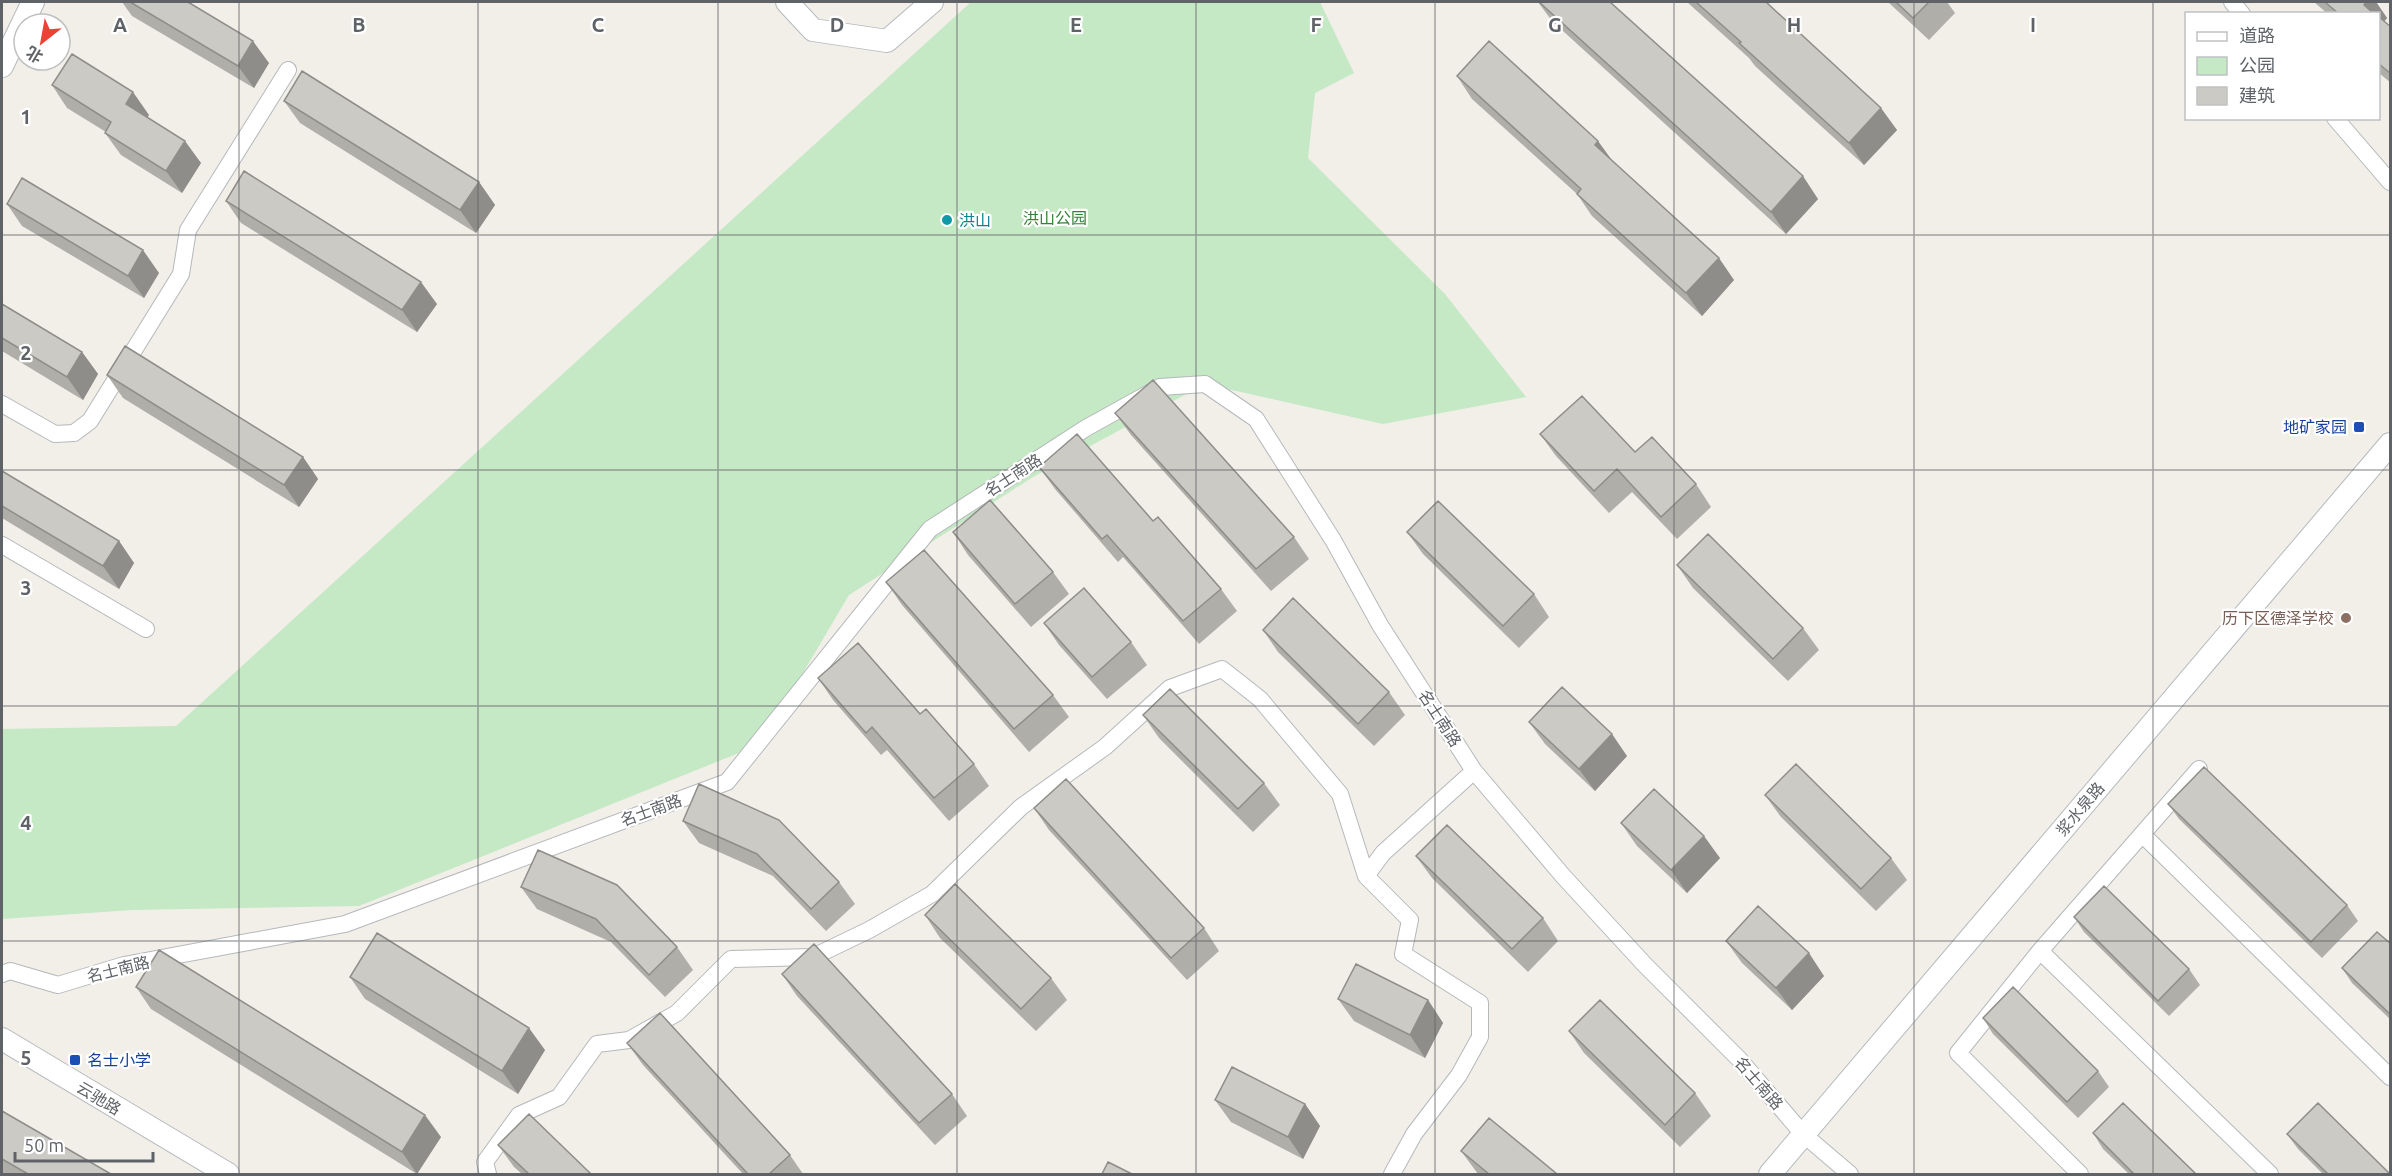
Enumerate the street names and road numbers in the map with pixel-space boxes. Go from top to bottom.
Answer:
street label: 名士南路 [981,450,1045,500]
street label: 名士南路 [1415,686,1465,750]
street label: 浆水泉路 [2053,779,2107,839]
street label: 名士南路 [618,791,684,829]
street label: 名士南路 [85,953,151,985]
street label: 名士南路 [1731,1053,1787,1113]
street label: 云驰路 [74,1078,124,1118]

